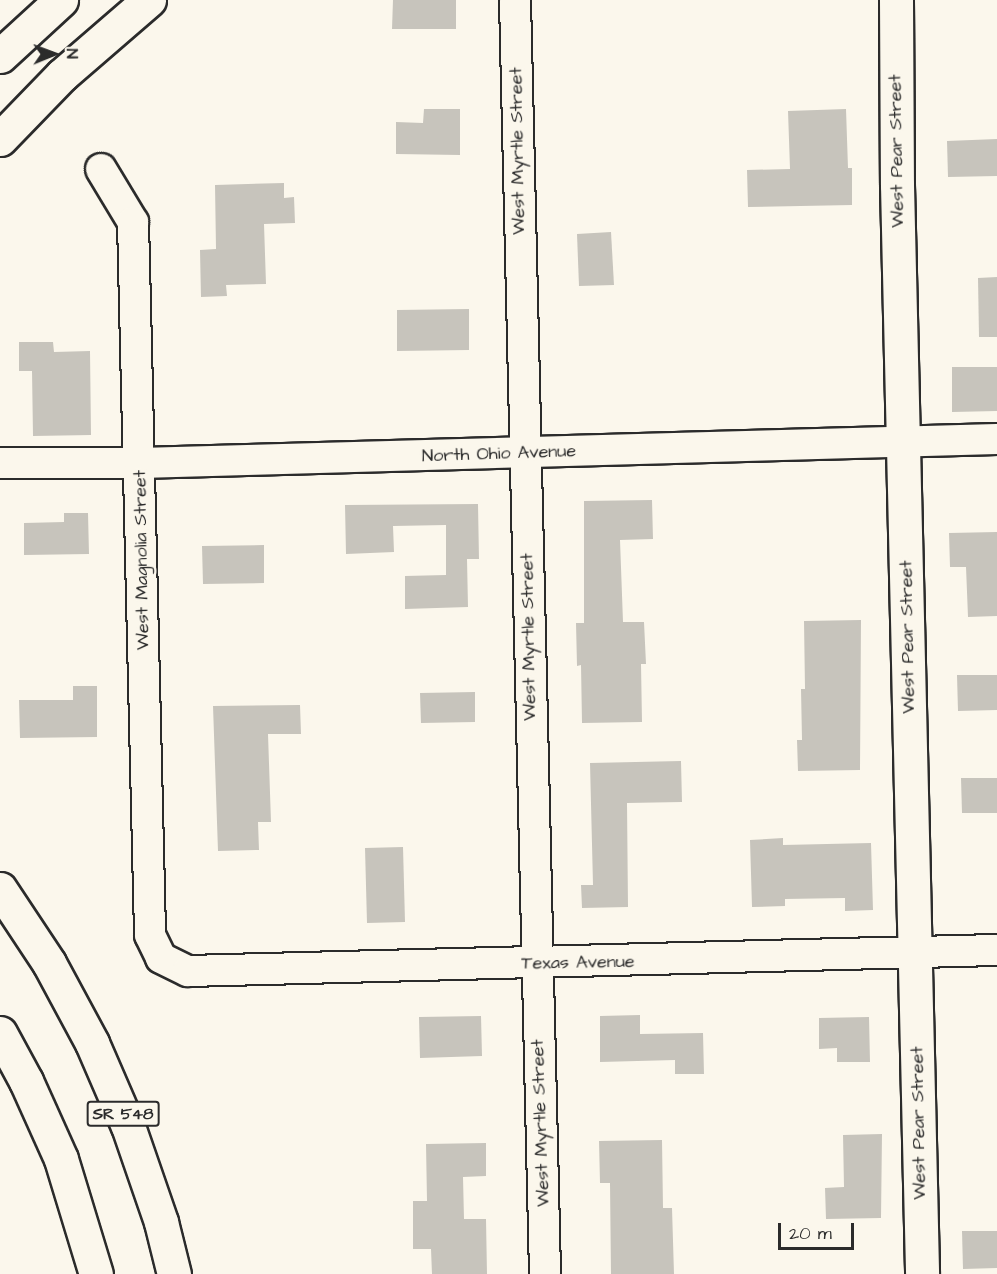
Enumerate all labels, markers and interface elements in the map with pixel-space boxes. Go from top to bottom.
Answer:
north arrow [24,24,84,84]
text: N [61,48,83,59]
street label: West Myrtle Street [506,67,530,235]
street label: West Pear Street [885,74,909,228]
street label: North Ohio Avenue [422,441,576,467]
street label: West Magnolia Street [130,470,154,650]
street label: West Myrtle Street [517,553,541,721]
street label: West Pear Street [896,560,920,714]
street label: Texas Avenue [521,951,635,975]
street label: West Myrtle Street [527,1039,555,1207]
street label: West Pear Street [907,1046,931,1200]
road number: SR 548 [86,1101,160,1127]
scale bar [781,1211,858,1249]
text: 20 m [789,1221,832,1246]

